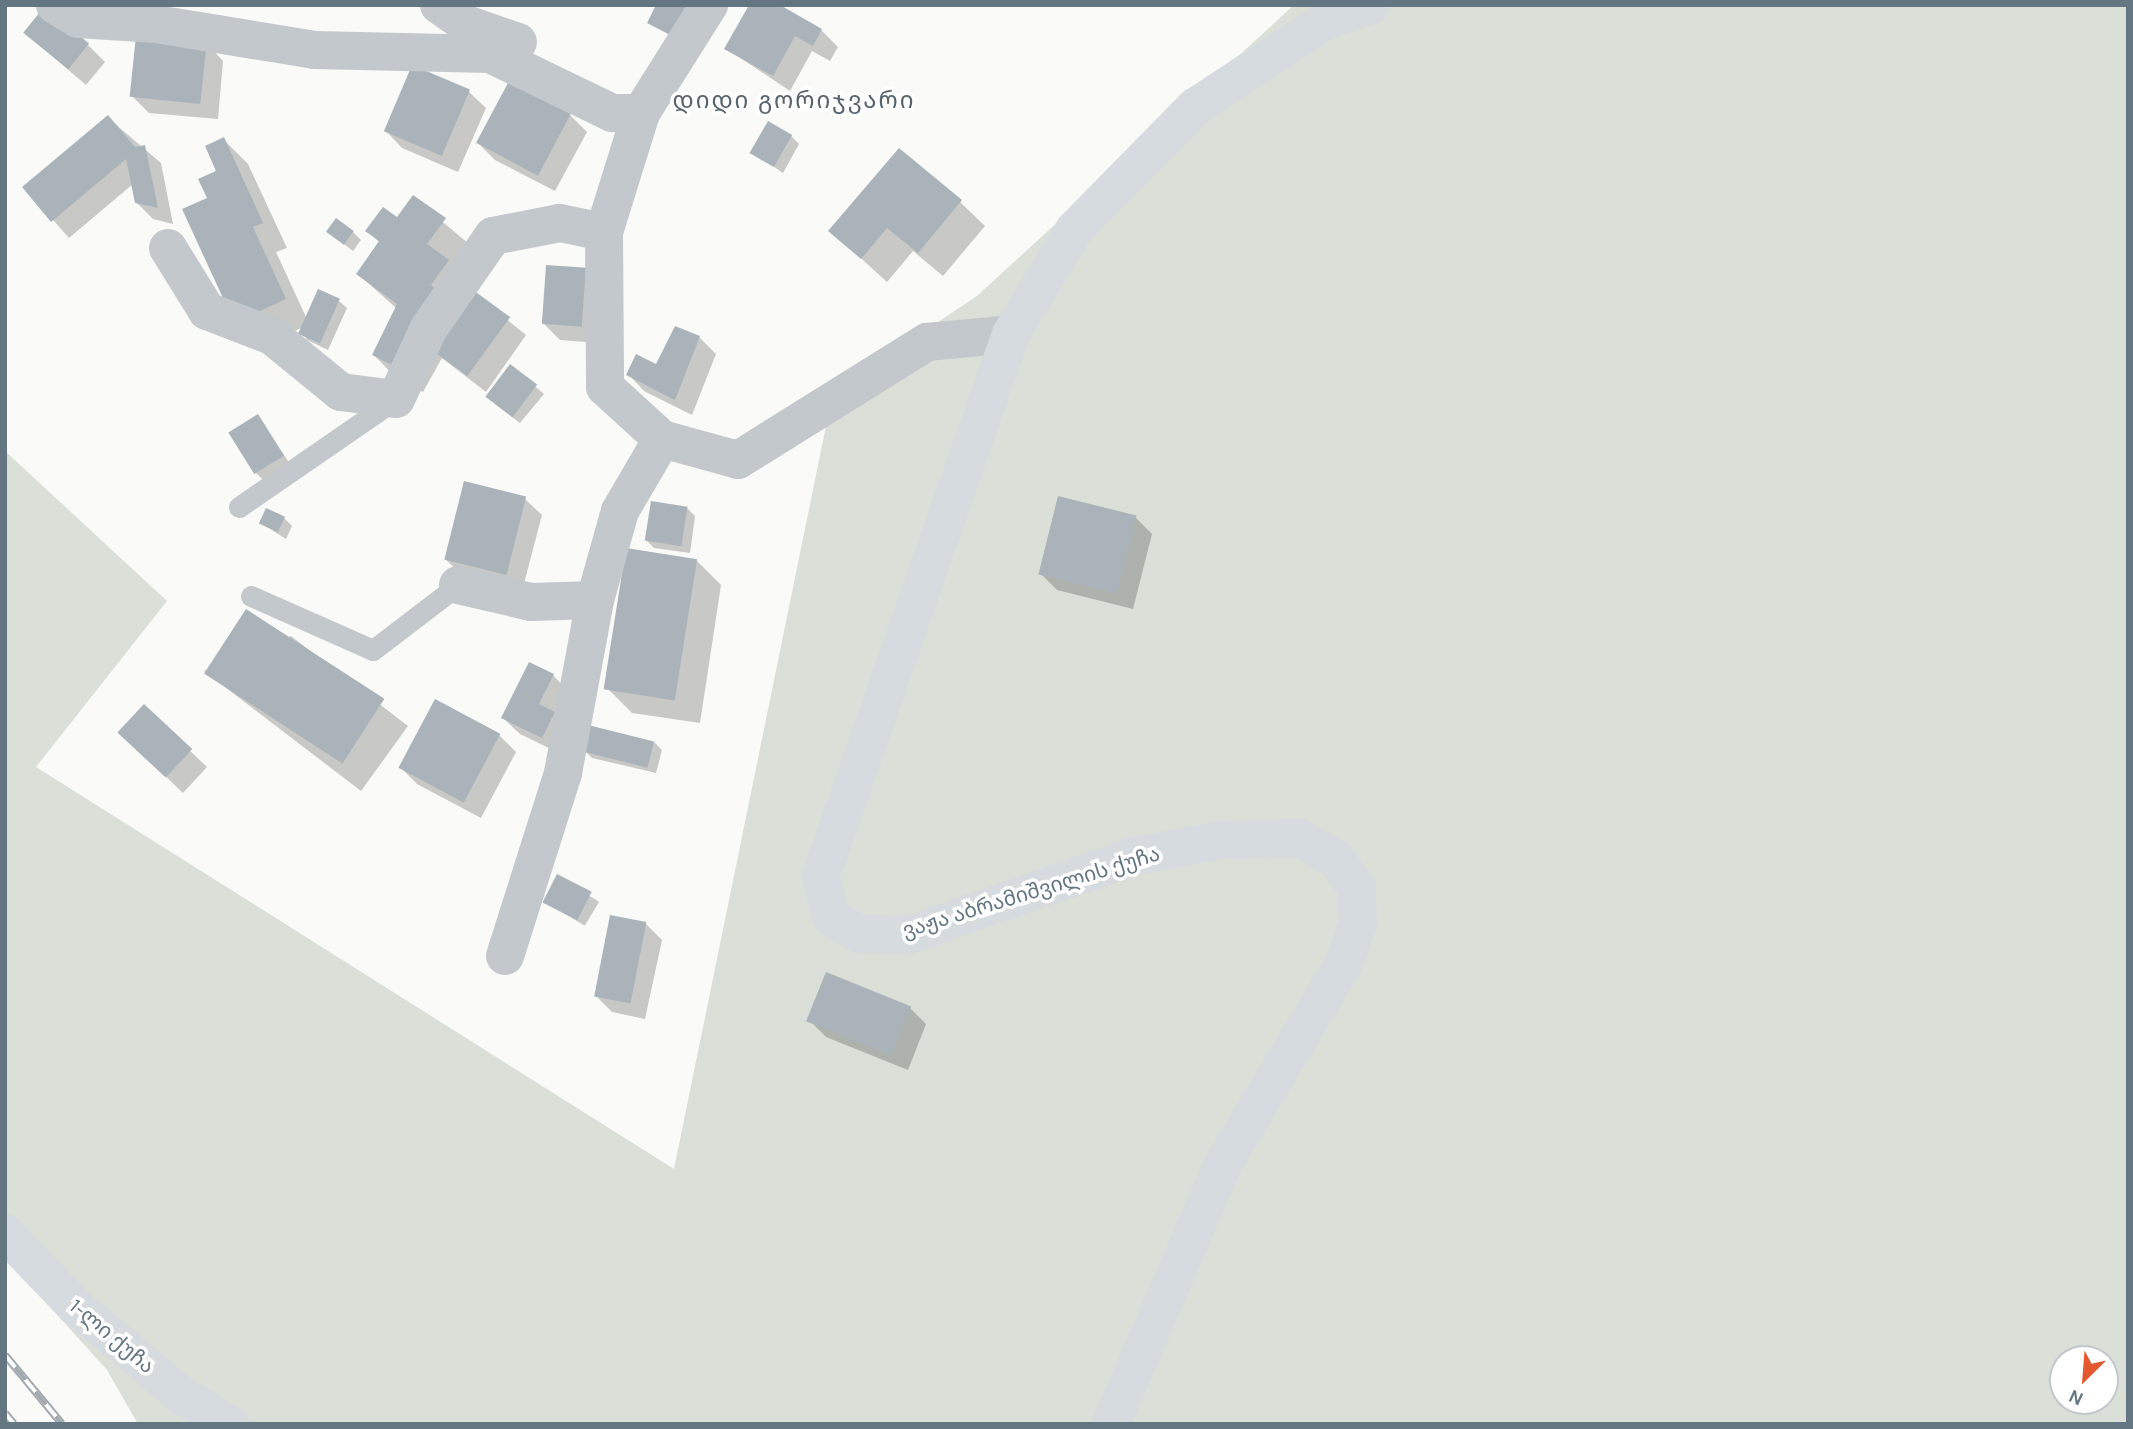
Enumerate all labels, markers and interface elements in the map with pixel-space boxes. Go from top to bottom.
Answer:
district label: დიდი გორიჯვარი [674,87,914,115]
street label: ვაჟა აბრამიშვილის ქუჩა [899,841,1163,943]
street label: 1-ლი ქუჩა [64,1293,160,1379]
north arrow [2049,1345,2119,1415]
text: N [2065,1384,2087,1410]

